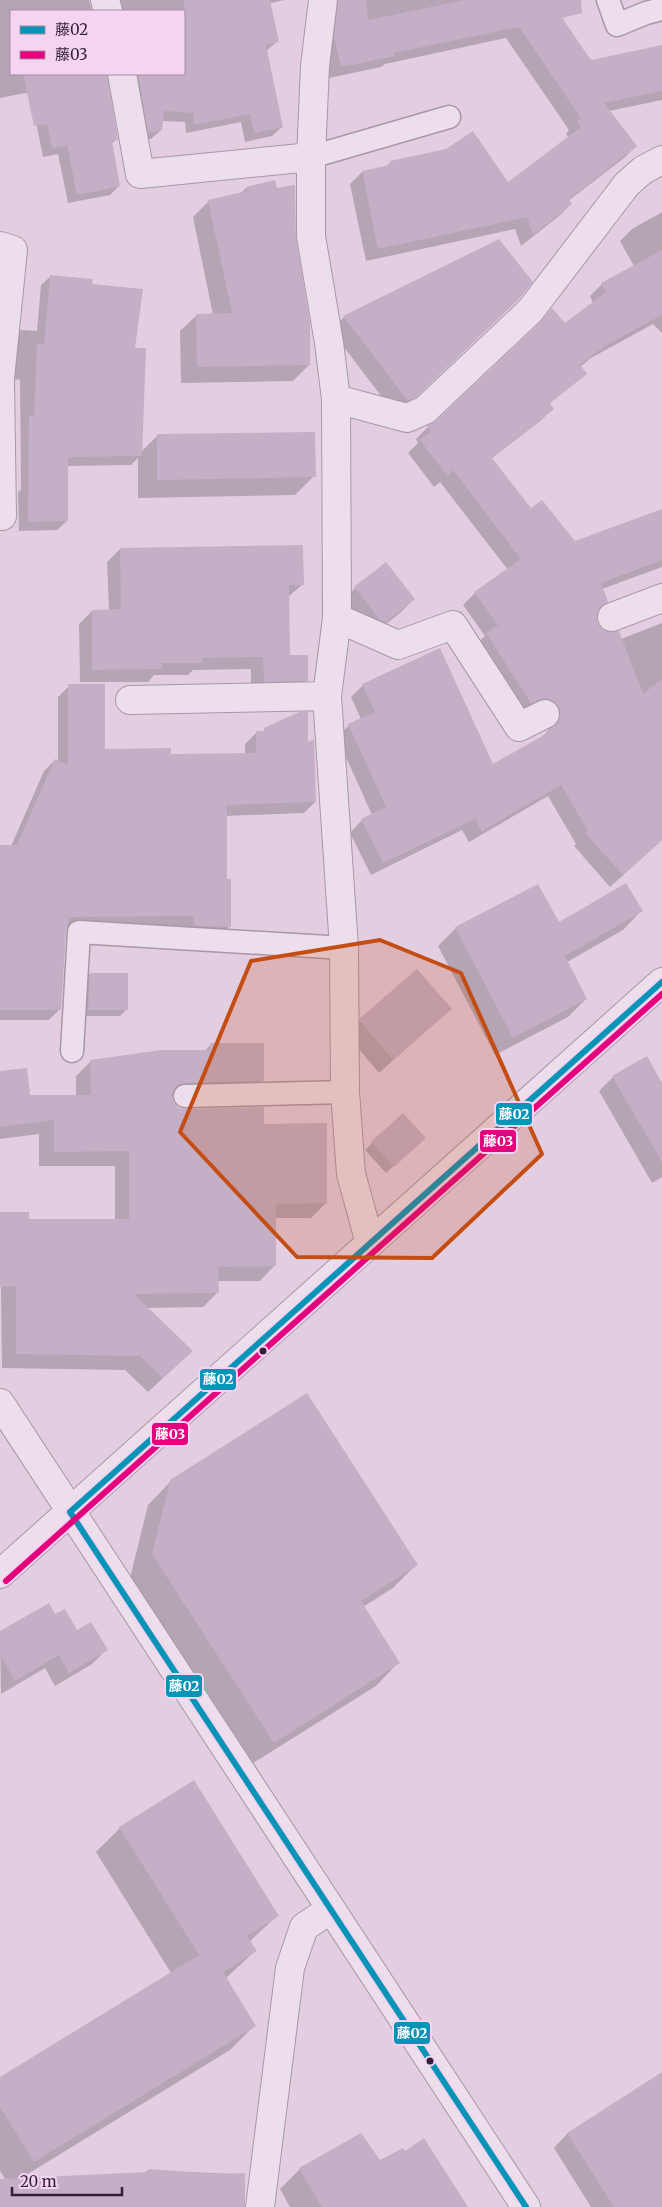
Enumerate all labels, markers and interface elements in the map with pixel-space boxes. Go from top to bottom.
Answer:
legend [10,10,185,75]
text: 藤02 [55,20,88,39]
text: 藤03 [55,45,88,64]
line badge: 藤02 [495,1102,533,1126]
text: 藤02 [498,1105,530,1123]
line badge: 藤03 [479,1129,517,1153]
text: 藤03 [483,1132,513,1150]
unlabelled marker [258,1346,268,1356]
line badge: 藤02 [199,1368,237,1391]
text: 藤02 [202,1370,234,1388]
line badge: 藤03 [151,1422,189,1446]
text: 藤03 [155,1425,185,1443]
line badge: 藤02 [165,1674,203,1698]
text: 藤02 [168,1677,200,1695]
line badge: 藤02 [393,2021,431,2045]
text: 藤02 [396,2024,428,2042]
unlabelled marker [425,2056,435,2066]
scale bar [12,2164,122,2196]
text: 20 m [20,2172,57,2191]

